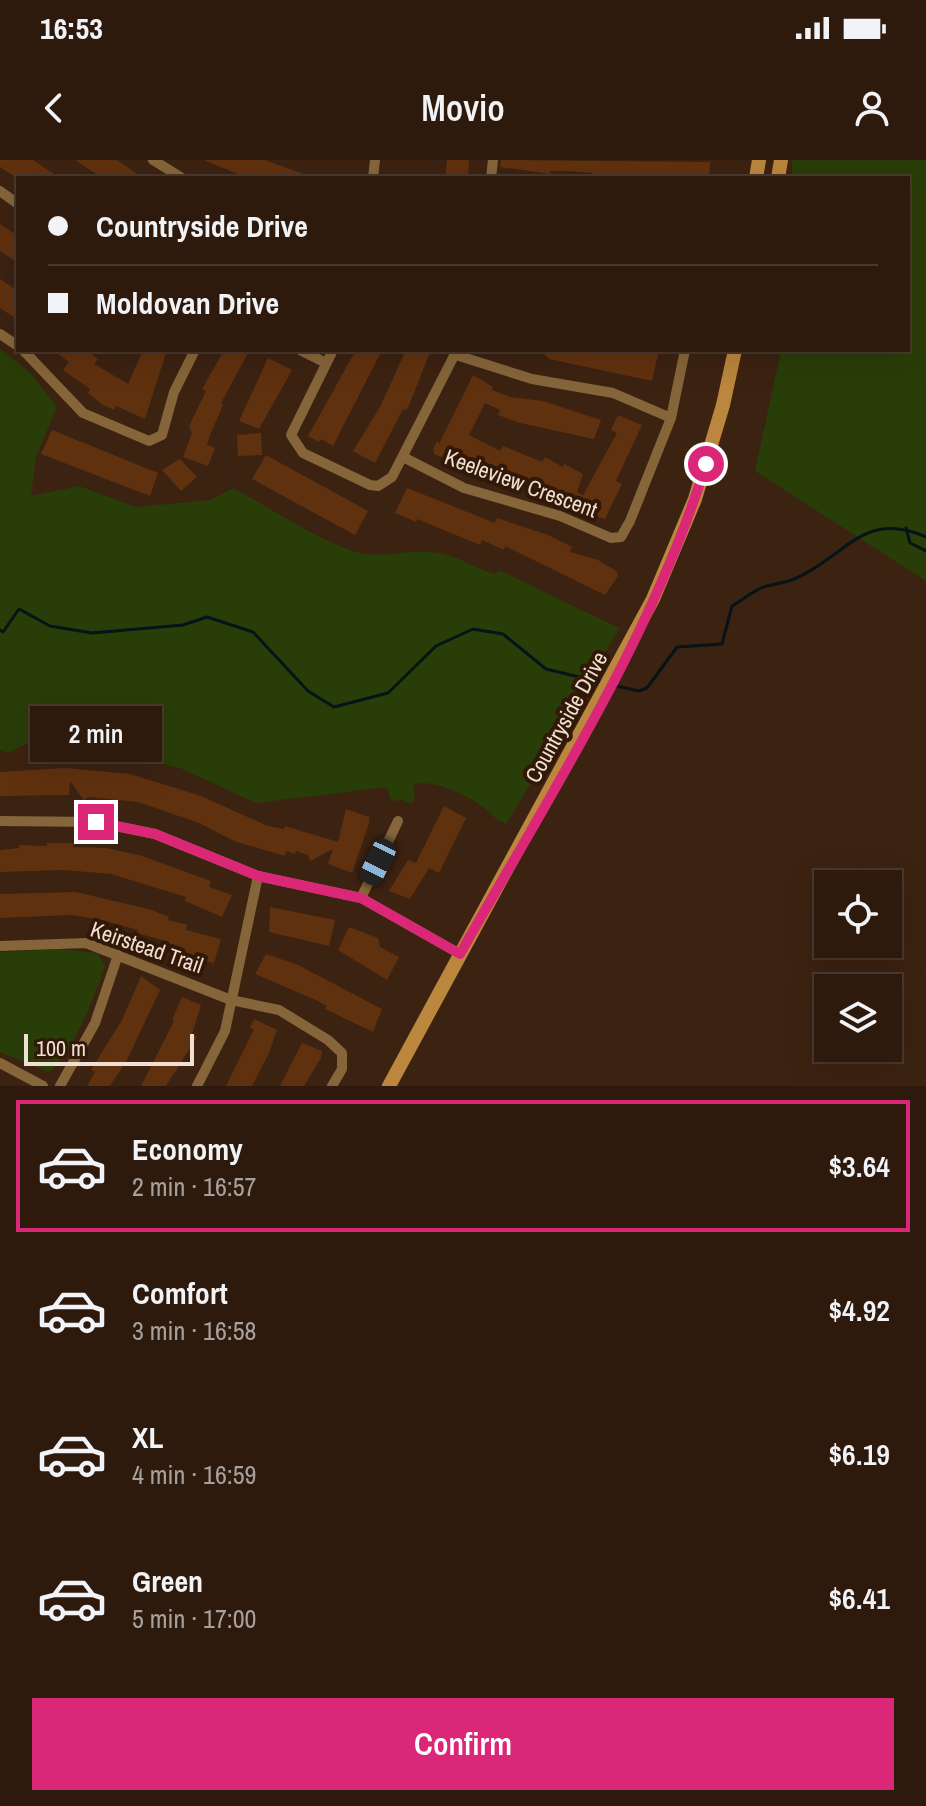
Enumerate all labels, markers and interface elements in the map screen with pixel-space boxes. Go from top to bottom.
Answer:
text: 16:53 [40,8,103,48]
text: Movio [421,84,505,132]
icon: back [32,86,76,130]
icon: person [850,86,894,130]
text: Countryside Drive [96,206,308,246]
text: Moldovan Drive [96,283,279,323]
street label: Keeleview Crescent [440,441,602,525]
route start [688,446,724,482]
street label: Countryside Drive [518,646,614,788]
callout: 2 min [30,706,162,762]
text: 2 min [69,716,123,751]
route end [78,804,114,840]
car [357,835,399,889]
map controls [814,870,902,1062]
button: locate [814,870,902,958]
street label: Keirstead Trail [87,914,207,980]
button: layers [814,974,902,1062]
scale bar [24,1030,194,1066]
text: 100 m [36,1033,86,1063]
text: Economy [132,1129,243,1169]
icon: car [36,1130,108,1202]
text: $3.64 [828,1146,890,1186]
text: 2 min · 16:57 [132,1169,256,1204]
text: Comfort [132,1273,228,1313]
icon: car [36,1274,108,1346]
text: $4.92 [828,1290,890,1330]
text: 3 min · 16:58 [132,1313,256,1348]
text: XL [132,1417,163,1457]
icon: car [36,1418,108,1490]
text: $6.19 [828,1434,890,1474]
text: 4 min · 16:59 [132,1457,256,1492]
text: Green [132,1561,203,1601]
icon: car [36,1562,108,1634]
text: $6.41 [828,1578,890,1618]
text: 5 min · 17:00 [132,1601,256,1636]
button: Confirm [32,1698,894,1790]

